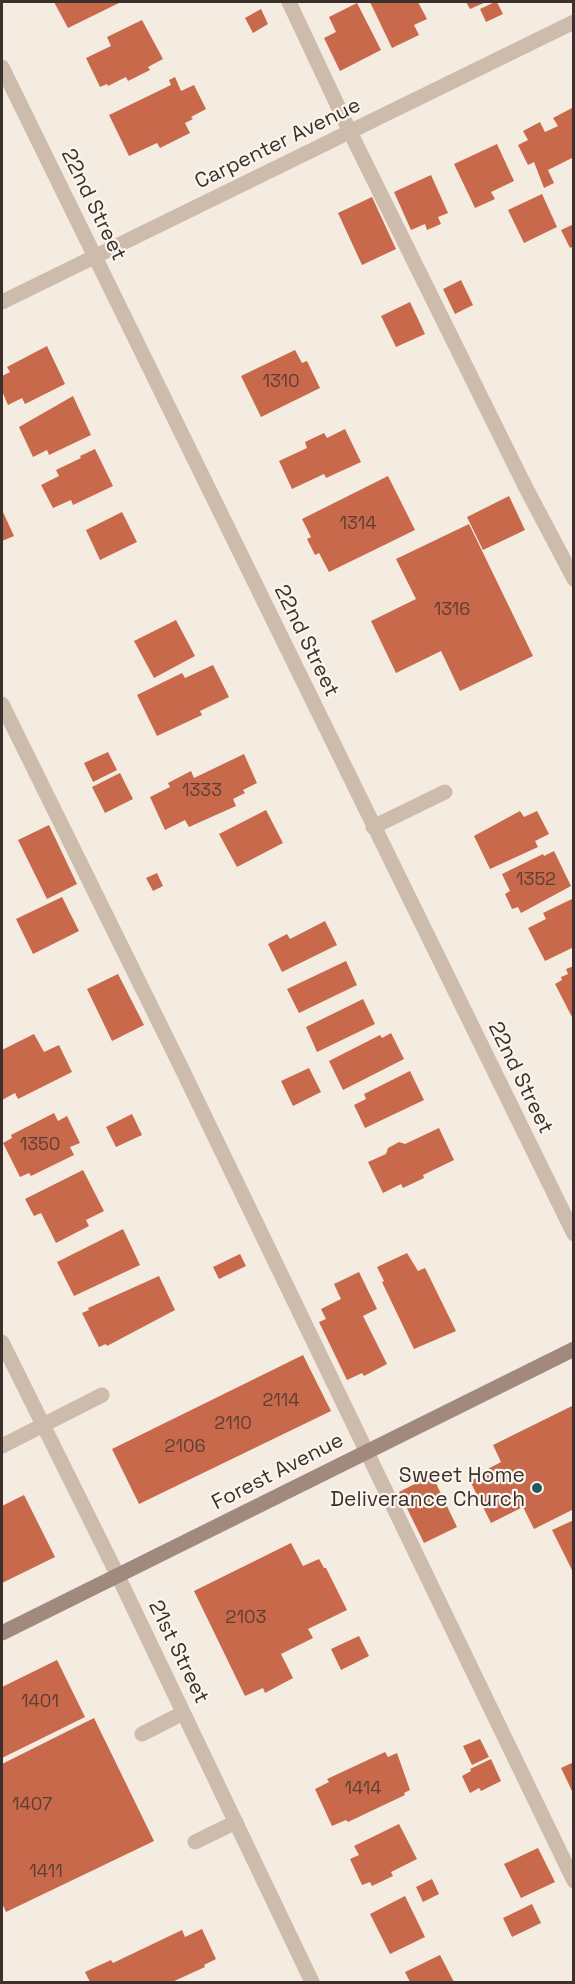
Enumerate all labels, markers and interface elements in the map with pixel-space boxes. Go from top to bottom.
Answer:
street label: Carpenter Avenue [191,93,365,195]
street label: 22nd Street [55,145,131,265]
house number: 1310 [262,371,300,393]
house number: 1314 [340,513,376,535]
street label: 22nd Street [268,581,344,701]
house number: 1316 [434,599,470,621]
house number: 1333 [182,780,222,802]
house number: 1352 [516,869,556,891]
street label: 22nd Street [482,1018,558,1138]
house number: 1350 [20,1134,60,1156]
house number: 2114 [262,1390,300,1412]
house number: 2110 [214,1413,252,1435]
street label: Forest Avenue [208,1428,348,1516]
house number: 2106 [165,1436,205,1458]
place label: Sweet Home Deliverance Church [330,1463,525,1513]
marker: Sweet Home Deliverance Church [530,1481,544,1495]
street label: 21st Street [142,1596,214,1708]
house number: 2103 [226,1607,266,1629]
house number: 1401 [21,1691,59,1713]
house number: 1414 [344,1778,382,1800]
house number: 1407 [12,1794,52,1816]
house number: 1411 [29,1861,63,1883]

